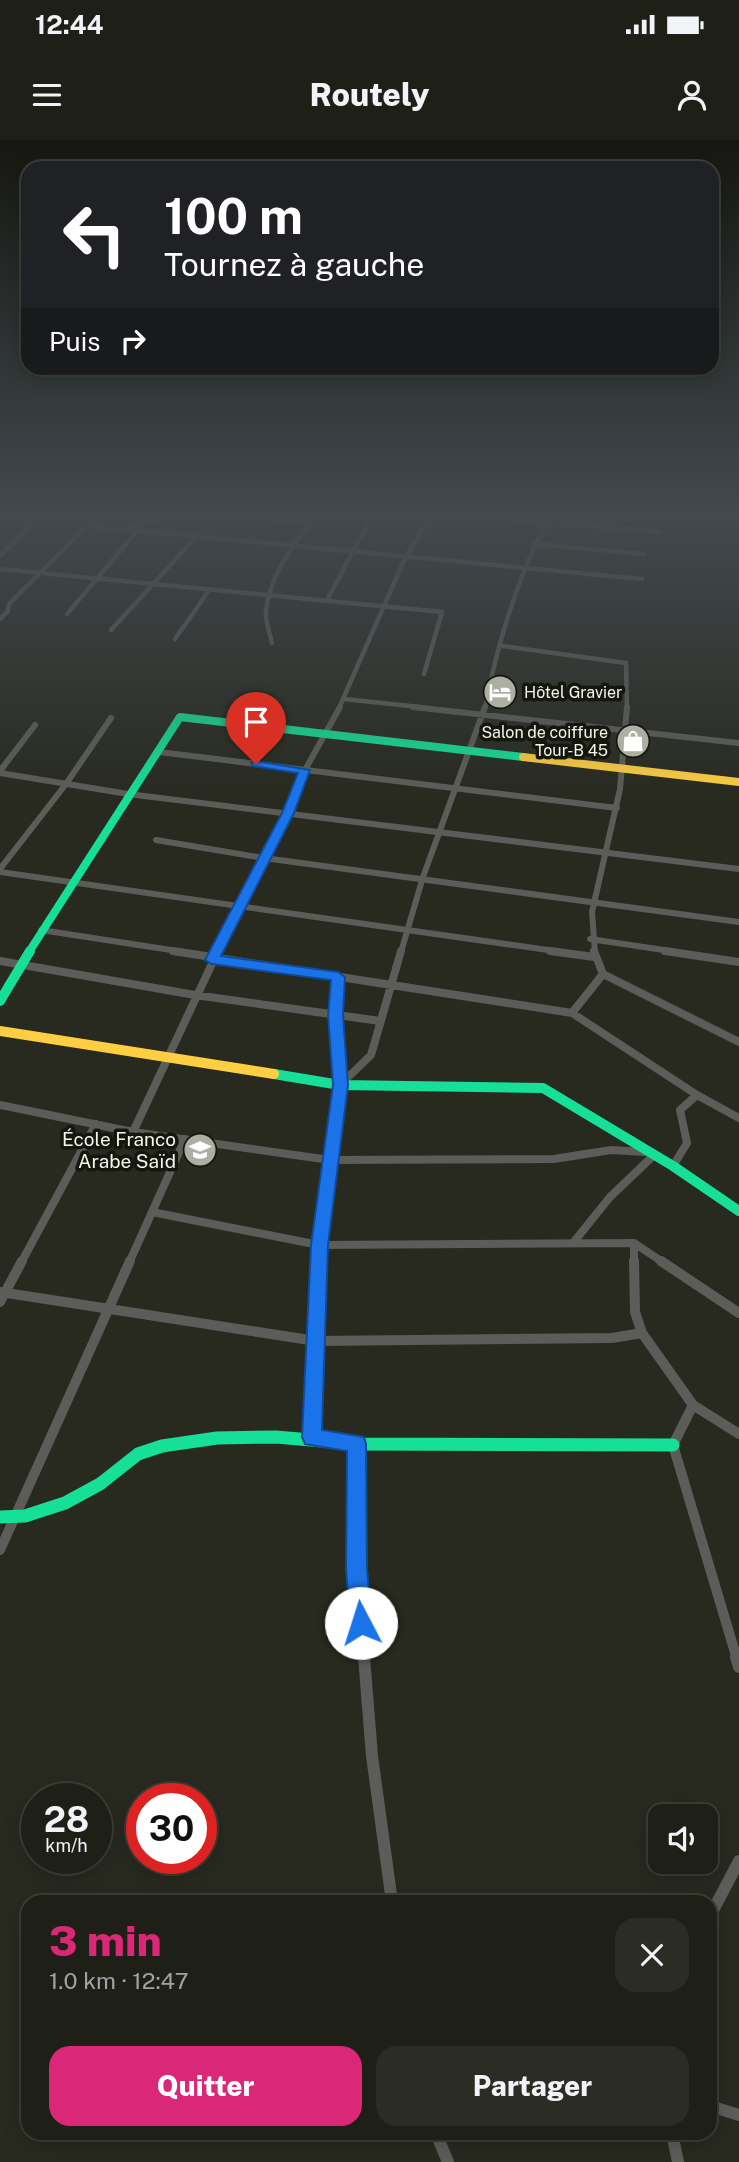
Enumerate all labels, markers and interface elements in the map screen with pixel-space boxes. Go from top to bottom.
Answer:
text: 12:44 [35,9,104,40]
icon: menu [28,76,66,114]
text: Routely [310,76,429,113]
icon: person [673,76,711,114]
text: 100 m [164,187,303,245]
icon: left [49,189,140,280]
text: Tournez à gauche [164,246,424,283]
icon: right [114,322,152,360]
text: Puis [49,326,100,357]
hotel icon: Hôtel Gravier [481,673,519,711]
place label: Hôtel Gravier [524,683,622,702]
pin [226,692,286,764]
icon: arrive [237,703,275,741]
shop icon: Salon de coiffure Tour-B 45 [614,722,652,760]
place label: Salon de coiffure Tour-B 45 [481,723,608,760]
place label: École Franco Arabe Saïd [62,1128,176,1172]
school or university icon: École Franco Arabe Saïd [181,1131,219,1169]
position arrow [324,1586,398,1660]
speed limit sign: 30 [126,1783,217,1874]
text: 28 [44,1799,89,1840]
map controls [648,1804,718,1874]
button: sound [648,1804,718,1874]
text: km/h [45,1835,88,1856]
text: 3 min [49,1916,162,1965]
button: close [615,1918,689,1992]
text: 1.0 km · 12:47 [49,1967,189,1994]
button: Quitter [49,2046,362,2126]
button: Partager [376,2046,689,2126]

